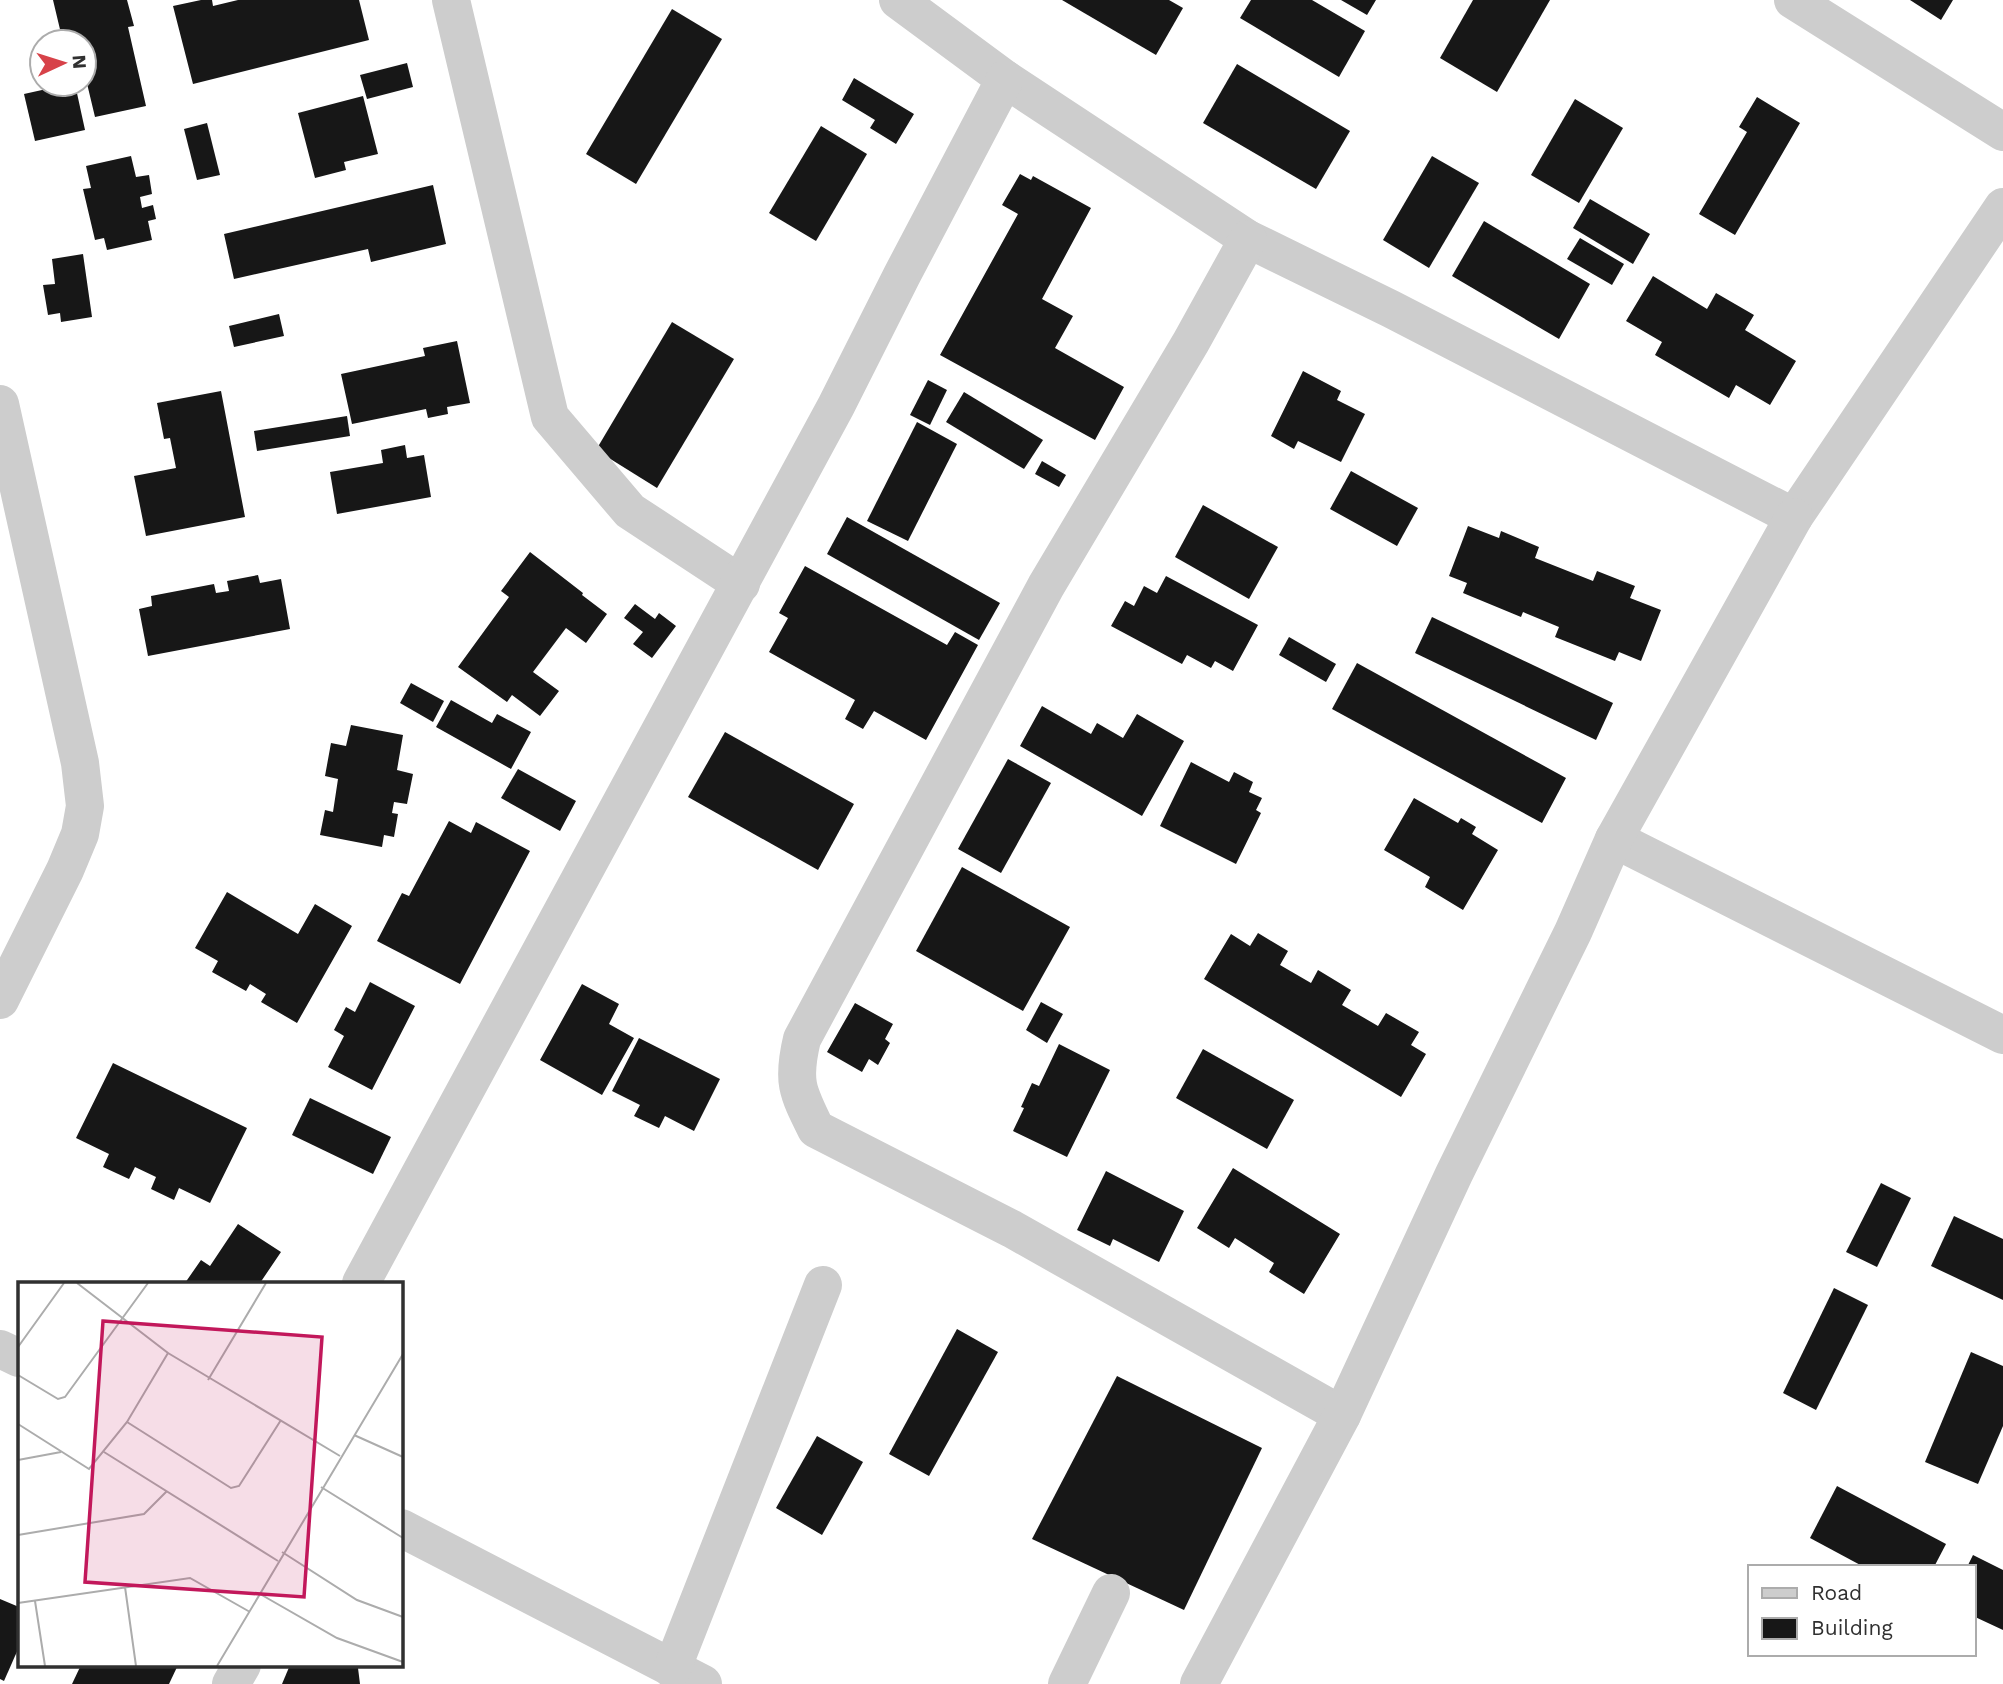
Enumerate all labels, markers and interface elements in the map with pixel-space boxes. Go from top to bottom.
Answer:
north arrow [28,28,98,98]
text: N [67,54,91,70]
inset map [18,1282,402,1666]
legend [1748,1565,1975,1656]
text: Road [1811,1580,1862,1605]
text: Building [1811,1615,1893,1640]

